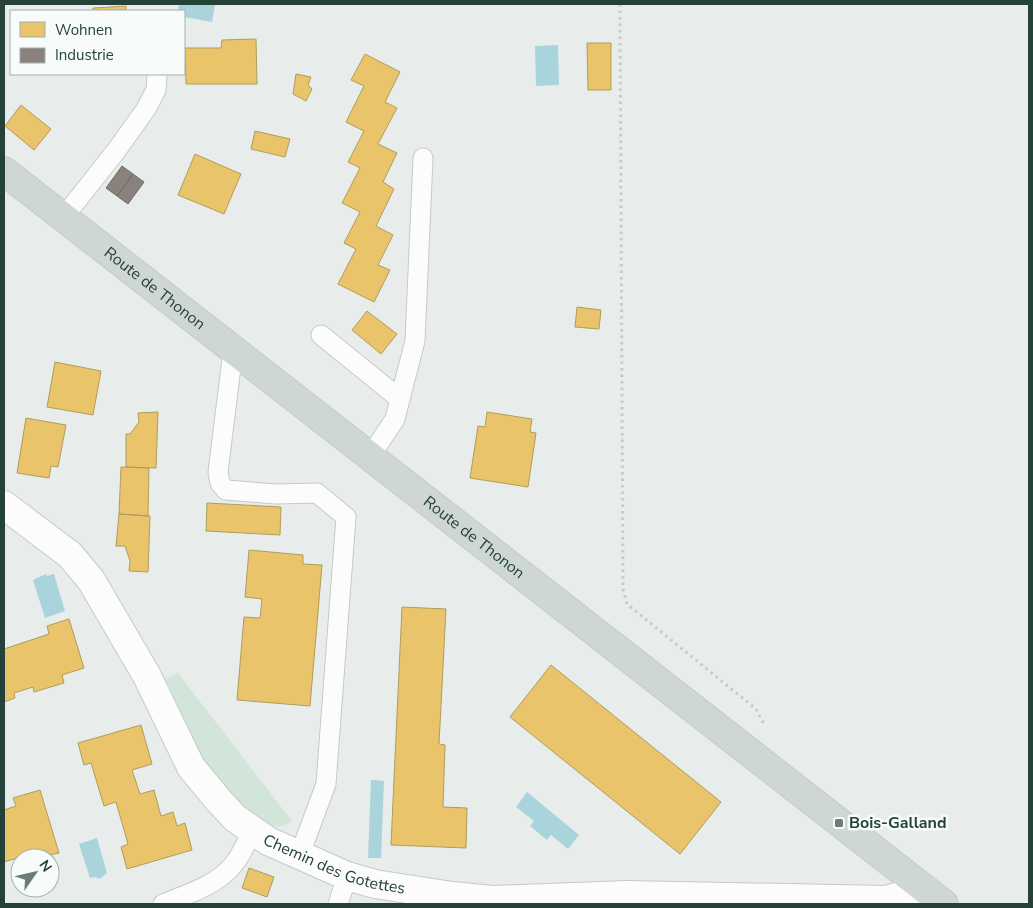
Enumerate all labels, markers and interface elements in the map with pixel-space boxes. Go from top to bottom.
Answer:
legend [10,10,185,75]
text: Wohnen [55,20,113,40]
text: Industrie [55,45,114,65]
street label: Route de Thonon [99,242,210,335]
street label: Route de Thonon [419,491,529,584]
place label: Bois-Galland [849,812,947,834]
marker: Bois-Galland [833,817,845,829]
street label: Chemin des Gotettes [259,829,407,900]
north arrow [10,848,60,898]
text: N [35,856,56,876]

